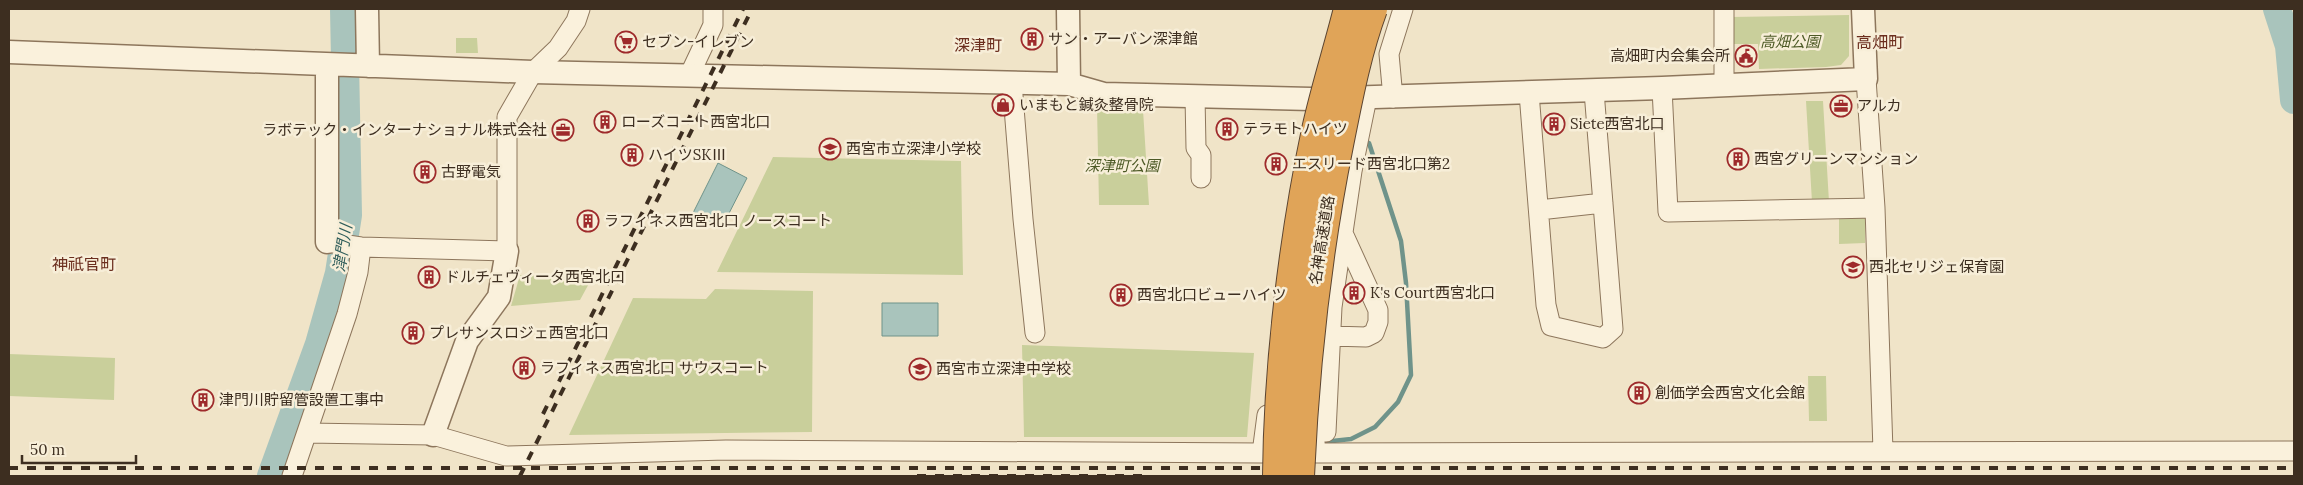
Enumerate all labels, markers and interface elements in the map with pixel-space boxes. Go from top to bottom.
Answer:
building icon: サン・アーバン深津館 [1020,27,1044,51]
place label: サン・アーバン深津館 [1048,29,1198,48]
supermarket icon: セブン-イレブン [614,30,638,54]
place label: セブン-イレブン [642,32,754,51]
park label: 高畑公園 [1760,32,1822,51]
district label: 高畑町 [1856,32,1904,52]
district label: 深津町 [954,35,1002,55]
public building icon: 高畑町内会集会所 [1734,44,1758,68]
place label: 高畑町内会集会所 [1610,46,1730,65]
shop icon: いまもと鍼灸整骨院 [991,93,1015,117]
office icon: アルカ [1829,94,1853,118]
place label: いまもと鍼灸整骨院 [1019,95,1154,114]
place label: アルカ [1857,96,1901,115]
building icon: ローズコート西宮北口 [593,110,617,134]
place label: ローズコート西宮北口 [621,112,770,131]
building icon: Siete西宮北口 [1542,112,1566,136]
place label: Siete西宮北口 [1570,114,1665,133]
building icon: テラモトハイツ [1215,117,1239,141]
office icon: ラボテック・インターナショナル株式会社 [551,118,575,142]
place label: テラモトハイツ [1243,119,1348,138]
place label: ラボテック・インターナショナル株式会社 [262,120,547,139]
school or university icon: 西宮市立深津小学校 [818,137,842,161]
place label: 西宮市立深津小学校 [846,139,981,158]
building icon: ハイツSKⅢ [620,143,644,167]
place label: ハイツSKⅢ [648,145,726,164]
building icon: 西宮グリーンマンション [1726,147,1750,171]
place label: 西宮グリーンマンション [1754,149,1918,168]
building icon: エスリード西宮北口第2 [1264,152,1288,176]
place label: エスリード西宮北口第2 [1292,154,1450,173]
park label: 深津町公園 [1084,156,1161,175]
building icon: 古野電気 [413,160,437,184]
place label: 古野電気 [441,162,501,181]
street label: 名神高速道路 [1305,194,1338,286]
building icon: ラフィネス西宮北口 ノースコート [576,209,600,233]
place label: ラフィネス西宮北口 ノースコート [604,211,832,230]
water label: 津門川 [328,221,356,273]
district label: 神祇官町 [52,254,116,274]
school or university icon: 西北セリジェ保育園 [1841,255,1865,279]
place label: 西北セリジェ保育園 [1869,257,2004,276]
building icon: ドルチェヴィータ西宮北口 [417,265,441,289]
place label: ドルチェヴィータ西宮北口 [445,267,625,286]
building icon: K's Court西宮北口 [1342,281,1366,305]
building icon: 西宮北口ビューハイツ [1109,283,1133,307]
place label: K's Court西宮北口 [1370,283,1495,302]
place label: 西宮北口ビューハイツ [1137,285,1286,304]
building icon: プレサンスロジェ西宮北口 [401,321,425,345]
place label: プレサンスロジェ西宮北口 [429,323,609,342]
building icon: ラフィネス西宮北口 サウスコート [512,356,536,380]
school or university icon: 西宮市立深津中学校 [908,357,932,381]
place label: ラフィネス西宮北口 サウスコート [540,358,769,377]
place label: 西宮市立深津中学校 [936,359,1071,378]
building icon: 創価学会西宮文化会館 [1627,381,1651,405]
place label: 創価学会西宮文化会館 [1655,383,1805,402]
building icon: 津門川貯留管設置工事中 [191,388,215,412]
place label: 津門川貯留管設置工事中 [219,390,384,409]
scale bar [22,432,136,464]
text: 50 m [30,440,65,459]

